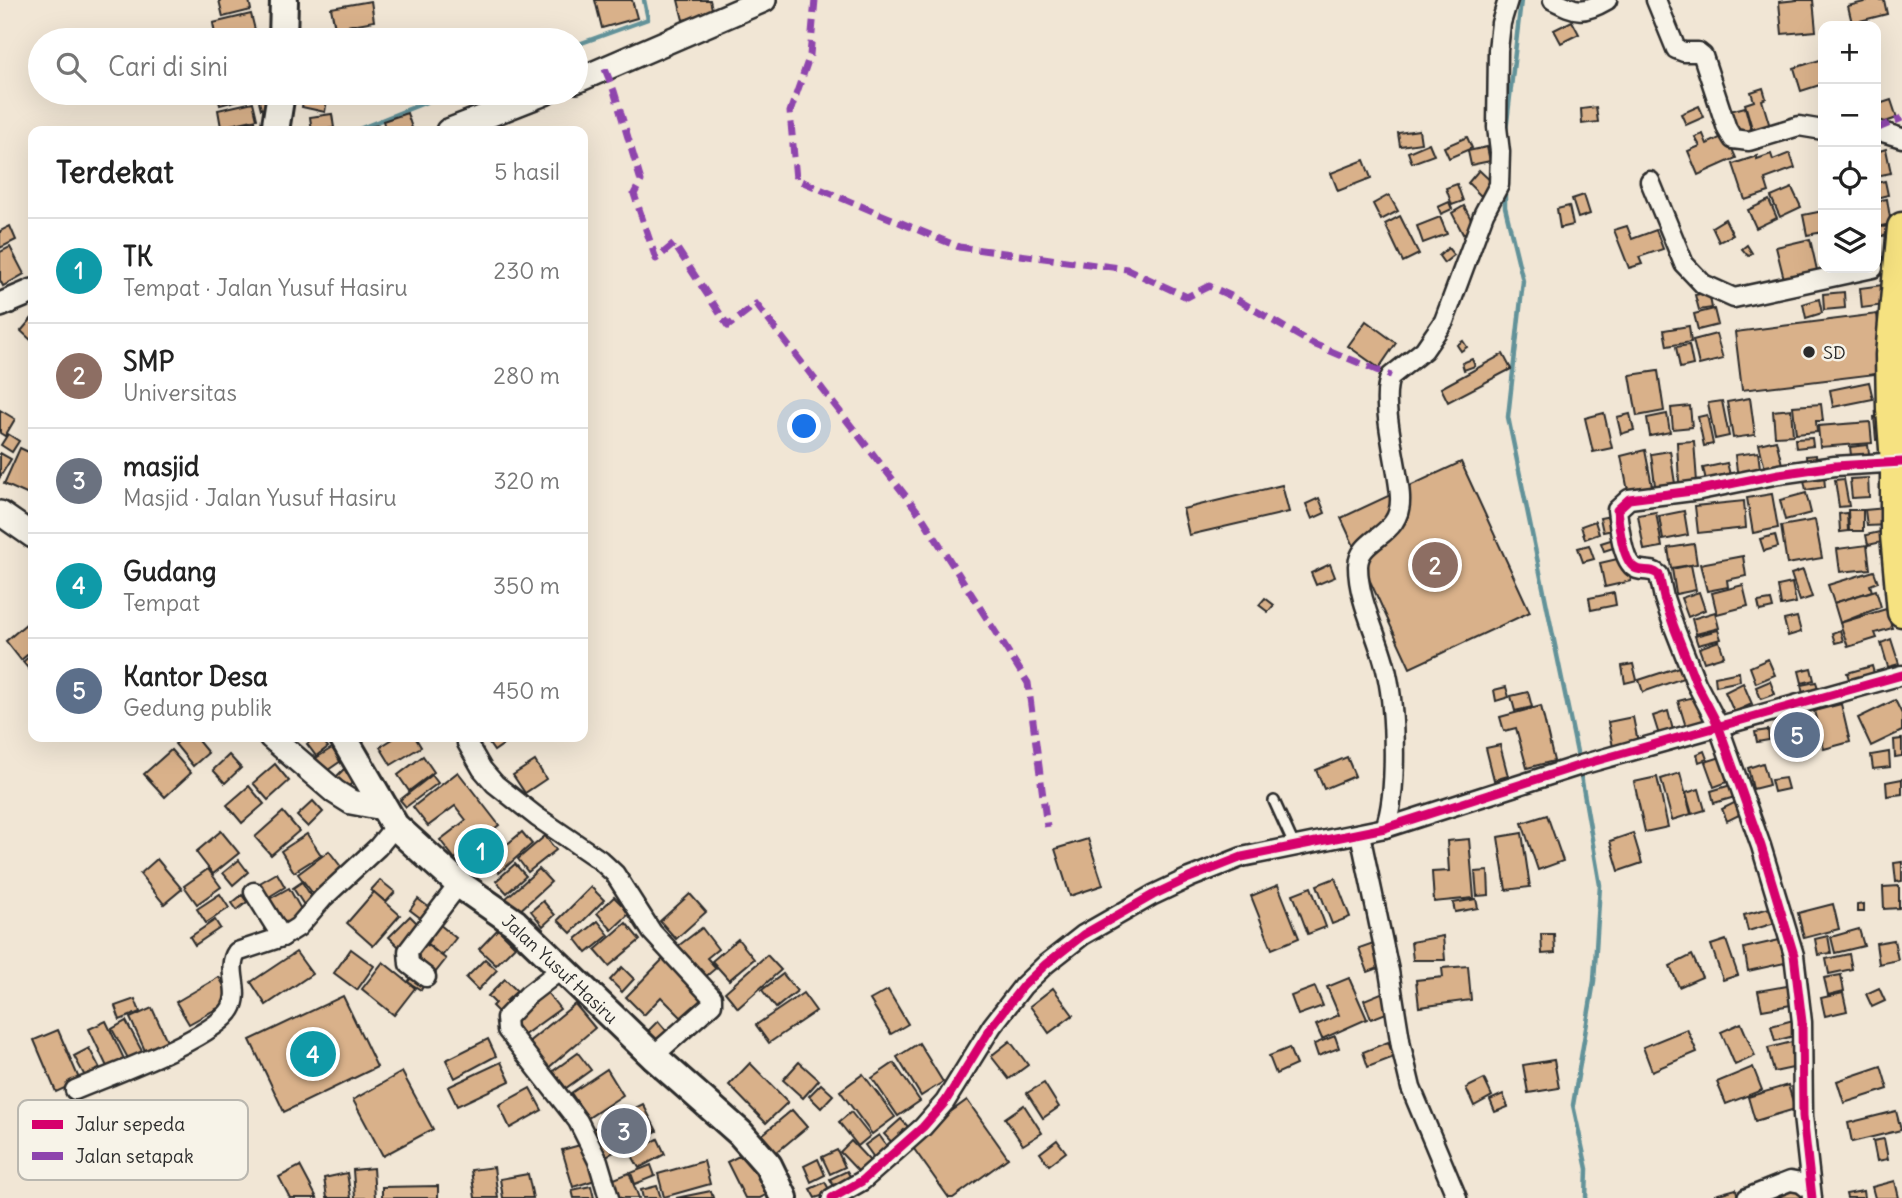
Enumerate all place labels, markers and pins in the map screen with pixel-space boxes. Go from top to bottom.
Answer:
place label: SD [1823,341,1846,364]
marker: SD [1801,344,1817,360]
pin: 2 [1412,539,1458,591]
pin: 5 [1774,709,1820,761]
pin: 1 [458,825,504,877]
pin: 4 [290,1028,336,1080]
pin: 3 [601,1105,647,1157]

